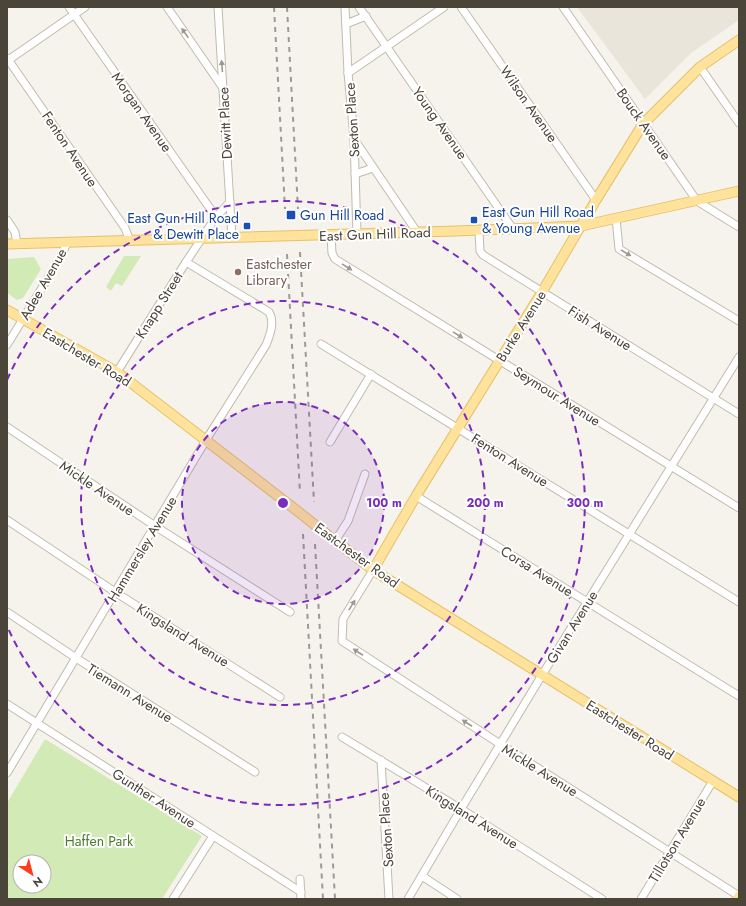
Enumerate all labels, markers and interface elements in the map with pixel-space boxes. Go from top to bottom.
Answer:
one-way arrow [181,28,189,38]
one-way arrow [218,60,225,72]
street label: Wilson Avenue [495,62,563,146]
street label: Morgan Avenue [107,68,177,156]
street label: Sexton Place [339,82,365,158]
street label: Young Avenue [408,83,472,163]
street label: Bouck Avenue [612,84,676,164]
street label: Dewitt Place [213,86,237,160]
street label: Fenton Avenue [37,107,103,191]
place label: East Gun Hill Road & Young Avenue [482,202,594,238]
place label: Gun Hill Road [300,205,384,225]
place label: East Gun Hill Road & Dewitt Place [127,208,239,244]
marker: Gun Hill Road [285,209,297,221]
marker: East Gun Hill Road & Young Avenue [469,215,479,225]
marker: East Gun Hill Road & Dewitt Place [242,221,252,231]
street label: East Gun Hill Road [319,222,431,246]
street label: Adee Avenue [14,245,72,323]
one-way arrow [621,249,631,257]
place label: Eastchester Library [246,254,312,290]
one-way arrow [342,263,353,270]
street label: Knapp Street [130,267,188,342]
marker: Eastchester Library [233,267,243,277]
street label: Burke Avenue [491,286,551,366]
street label: Fish Avenue [564,301,636,355]
street label: Eastchester Road [39,323,135,391]
one-way arrow [452,331,464,338]
street label: Seymour Avenue [510,361,604,431]
street label: Fenton Avenue [468,428,552,492]
street label: Mickle Avenue [56,456,138,520]
street label: Hammersley Avenue [102,492,182,606]
text: 100 m [366,494,402,512]
text: 200 m [466,494,504,512]
text: 300 m [567,494,604,512]
centre of rings [276,496,290,510]
street label: Eastchester Road [311,517,403,593]
street label: Corsa Avenue [497,541,577,601]
street label: Givan Avenue [542,587,602,667]
street label: Kingsland Avenue [133,599,233,671]
one-way arrow [348,599,355,611]
one-way arrow [353,648,363,656]
street label: Tiemann Avenue [83,659,177,727]
street label: Eastchester Road [582,695,678,765]
one-way arrow [462,719,472,727]
street label: Mickle Avenue [498,739,582,801]
street label: Gunther Avenue [108,763,200,833]
street label: Kingsland Avenue [422,781,522,853]
street label: Sexton Place [373,792,399,868]
street label: Tillotson Avenue [644,794,710,886]
park label: Haffen Park [65,831,134,851]
north arrow [12,854,52,894]
text: N [30,873,46,891]

